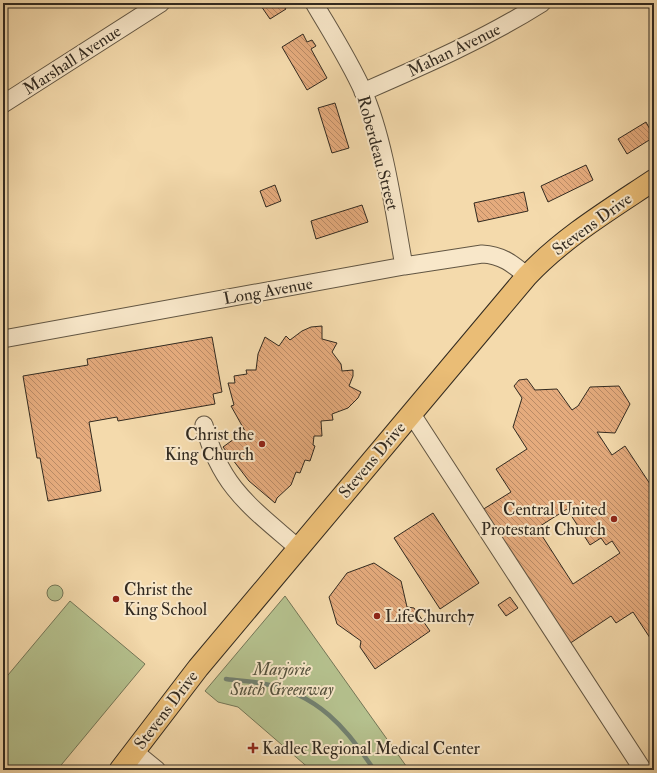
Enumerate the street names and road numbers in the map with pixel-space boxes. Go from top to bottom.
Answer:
street label: Mahan Avenue [404,18,504,82]
street label: Marshall Avenue [19,20,125,100]
street label: Roberdeau Street [353,93,403,213]
street label: Stevens Drive [548,188,636,260]
street label: Long Avenue [222,273,314,309]
street label: Stevens Drive [334,417,410,503]
street label: Stevens Drive [129,666,203,754]

